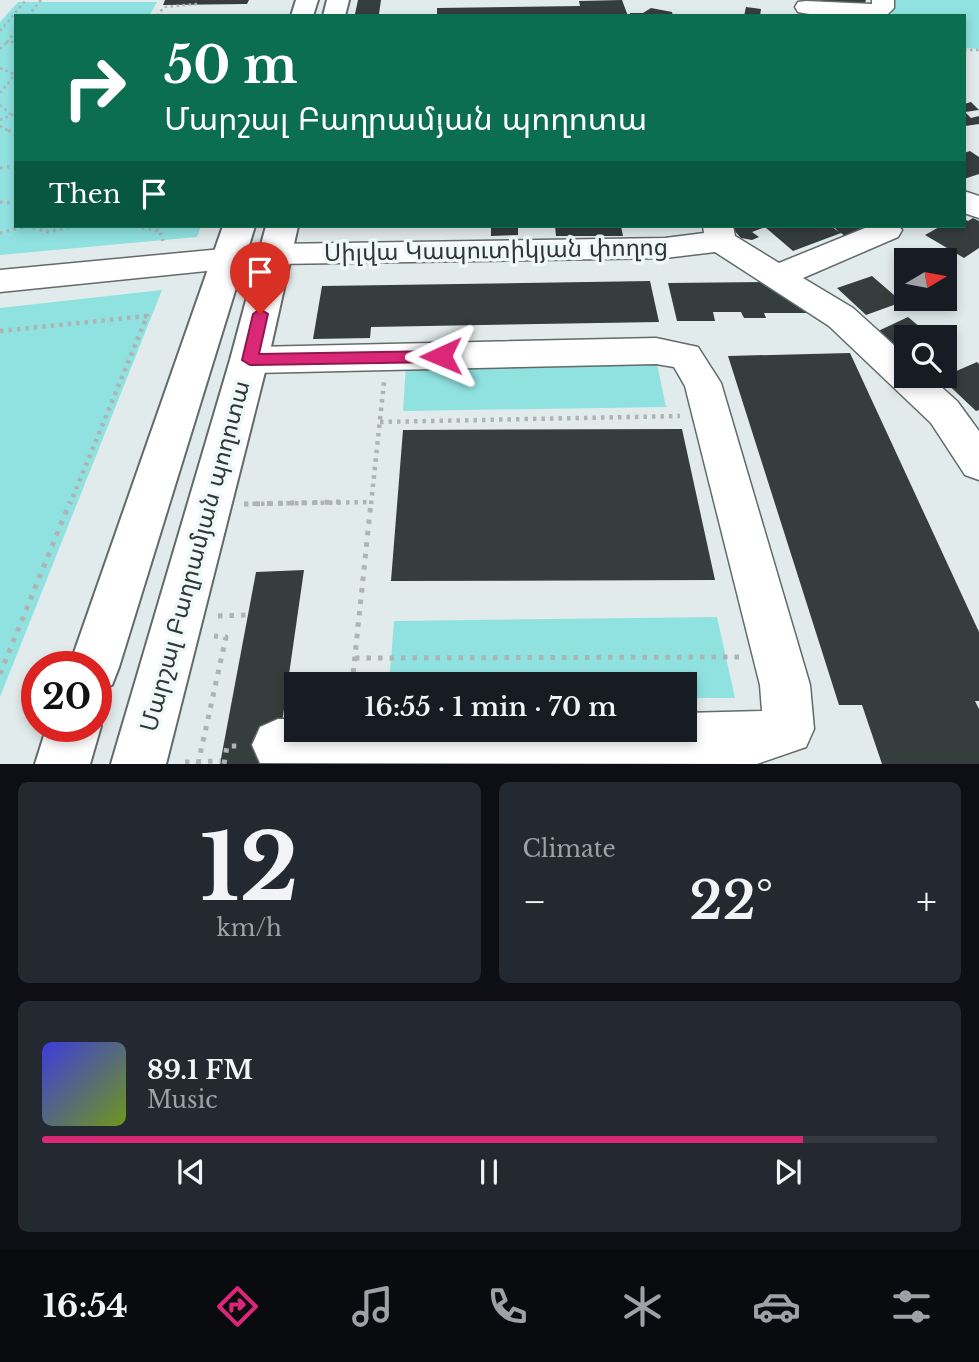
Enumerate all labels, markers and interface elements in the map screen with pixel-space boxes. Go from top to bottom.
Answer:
text: 50 m [164,35,297,96]
icon: right [49,42,140,133]
text: Մարշալ Բաղրամյան պողոտա [164,99,647,139]
icon: arrive [135,175,173,213]
text: Then [49,178,121,210]
street label: Սիլվա Կապուտիկյան փողոց [324,232,668,267]
pin [230,242,290,314]
north arrow [894,248,957,312]
map controls [894,248,957,388]
icon: arrive [241,253,279,291]
position arrow [404,319,478,393]
button: search [894,325,957,388]
street label: Մարշալ Բաղրամյան պողոտա [134,377,255,735]
speed limit sign: 20 [21,651,112,742]
text: 16:55 · 1 min · 70 m [364,691,617,723]
text: 12 [200,812,299,925]
text: Climate [523,835,616,863]
text: 22° [689,869,773,933]
text: − [523,878,547,925]
text: + [916,878,937,925]
text: km/h [217,914,282,942]
text: 89.1 FM [147,1054,253,1086]
text: Music [147,1086,218,1114]
icon: previous [172,1153,210,1191]
icon: pause [470,1153,508,1191]
icon: next [769,1153,807,1191]
icon: directions [213,1282,262,1331]
icon: music [348,1282,397,1331]
icon: phone [483,1282,532,1331]
icon: climate [618,1282,667,1331]
icon: car [752,1282,801,1331]
icon: filters [887,1282,936,1331]
text: 16:54 [43,1286,128,1326]

